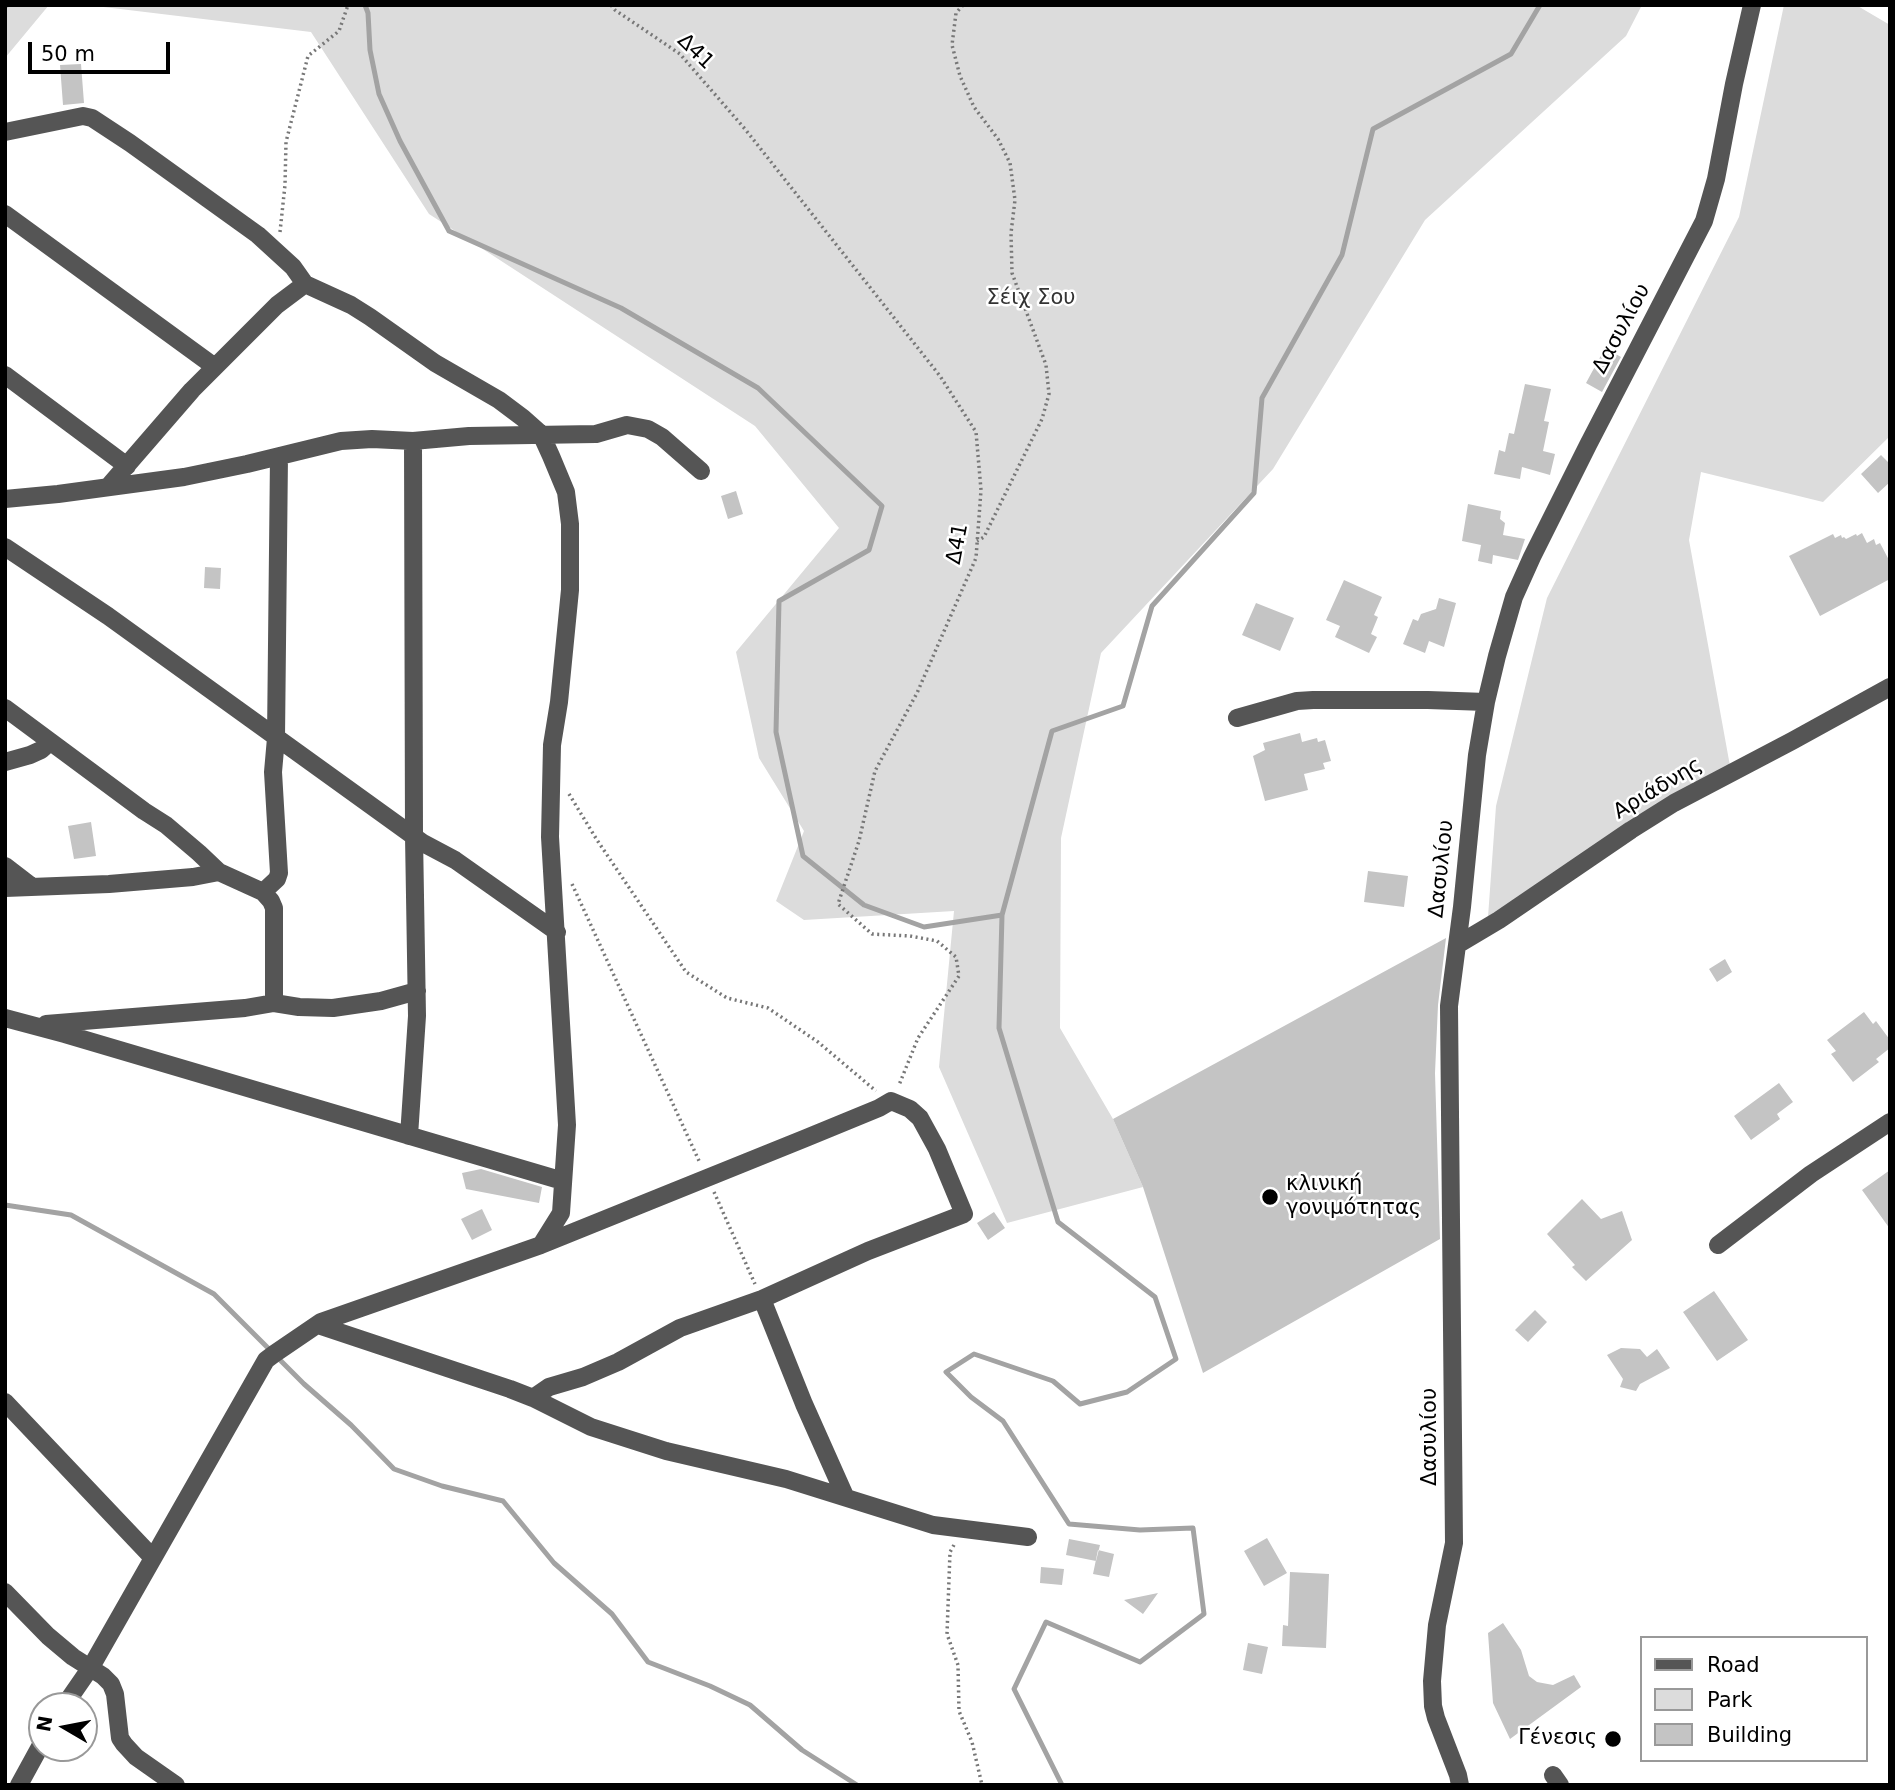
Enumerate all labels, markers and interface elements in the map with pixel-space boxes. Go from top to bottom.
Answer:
scale bar [32,28,173,72]
street label: Δ41 [671,29,719,75]
text: 50 m [41,42,95,66]
street label: Δασυλίου [1588,280,1656,378]
park label: Σέιχ Σου [987,286,1075,312]
street label: Δ41 [942,521,974,567]
street label: Αριάδνης [1609,753,1707,825]
street label: Δασυλίου [1424,819,1460,919]
place label: κλινική γονιμότητας [1286,1172,1421,1222]
marker: κλινική γονιμότητας [1260,1187,1280,1207]
street label: Δασυλίου [1418,1388,1444,1486]
legend [1640,1636,1867,1762]
text: Road [1707,1653,1760,1677]
text: Park [1707,1688,1752,1712]
north arrow [28,1692,98,1762]
text: N [32,1714,57,1733]
text: Building [1707,1723,1792,1747]
place label: Γένεσις [1518,1726,1597,1752]
marker: Γένεσις [1603,1729,1623,1749]

